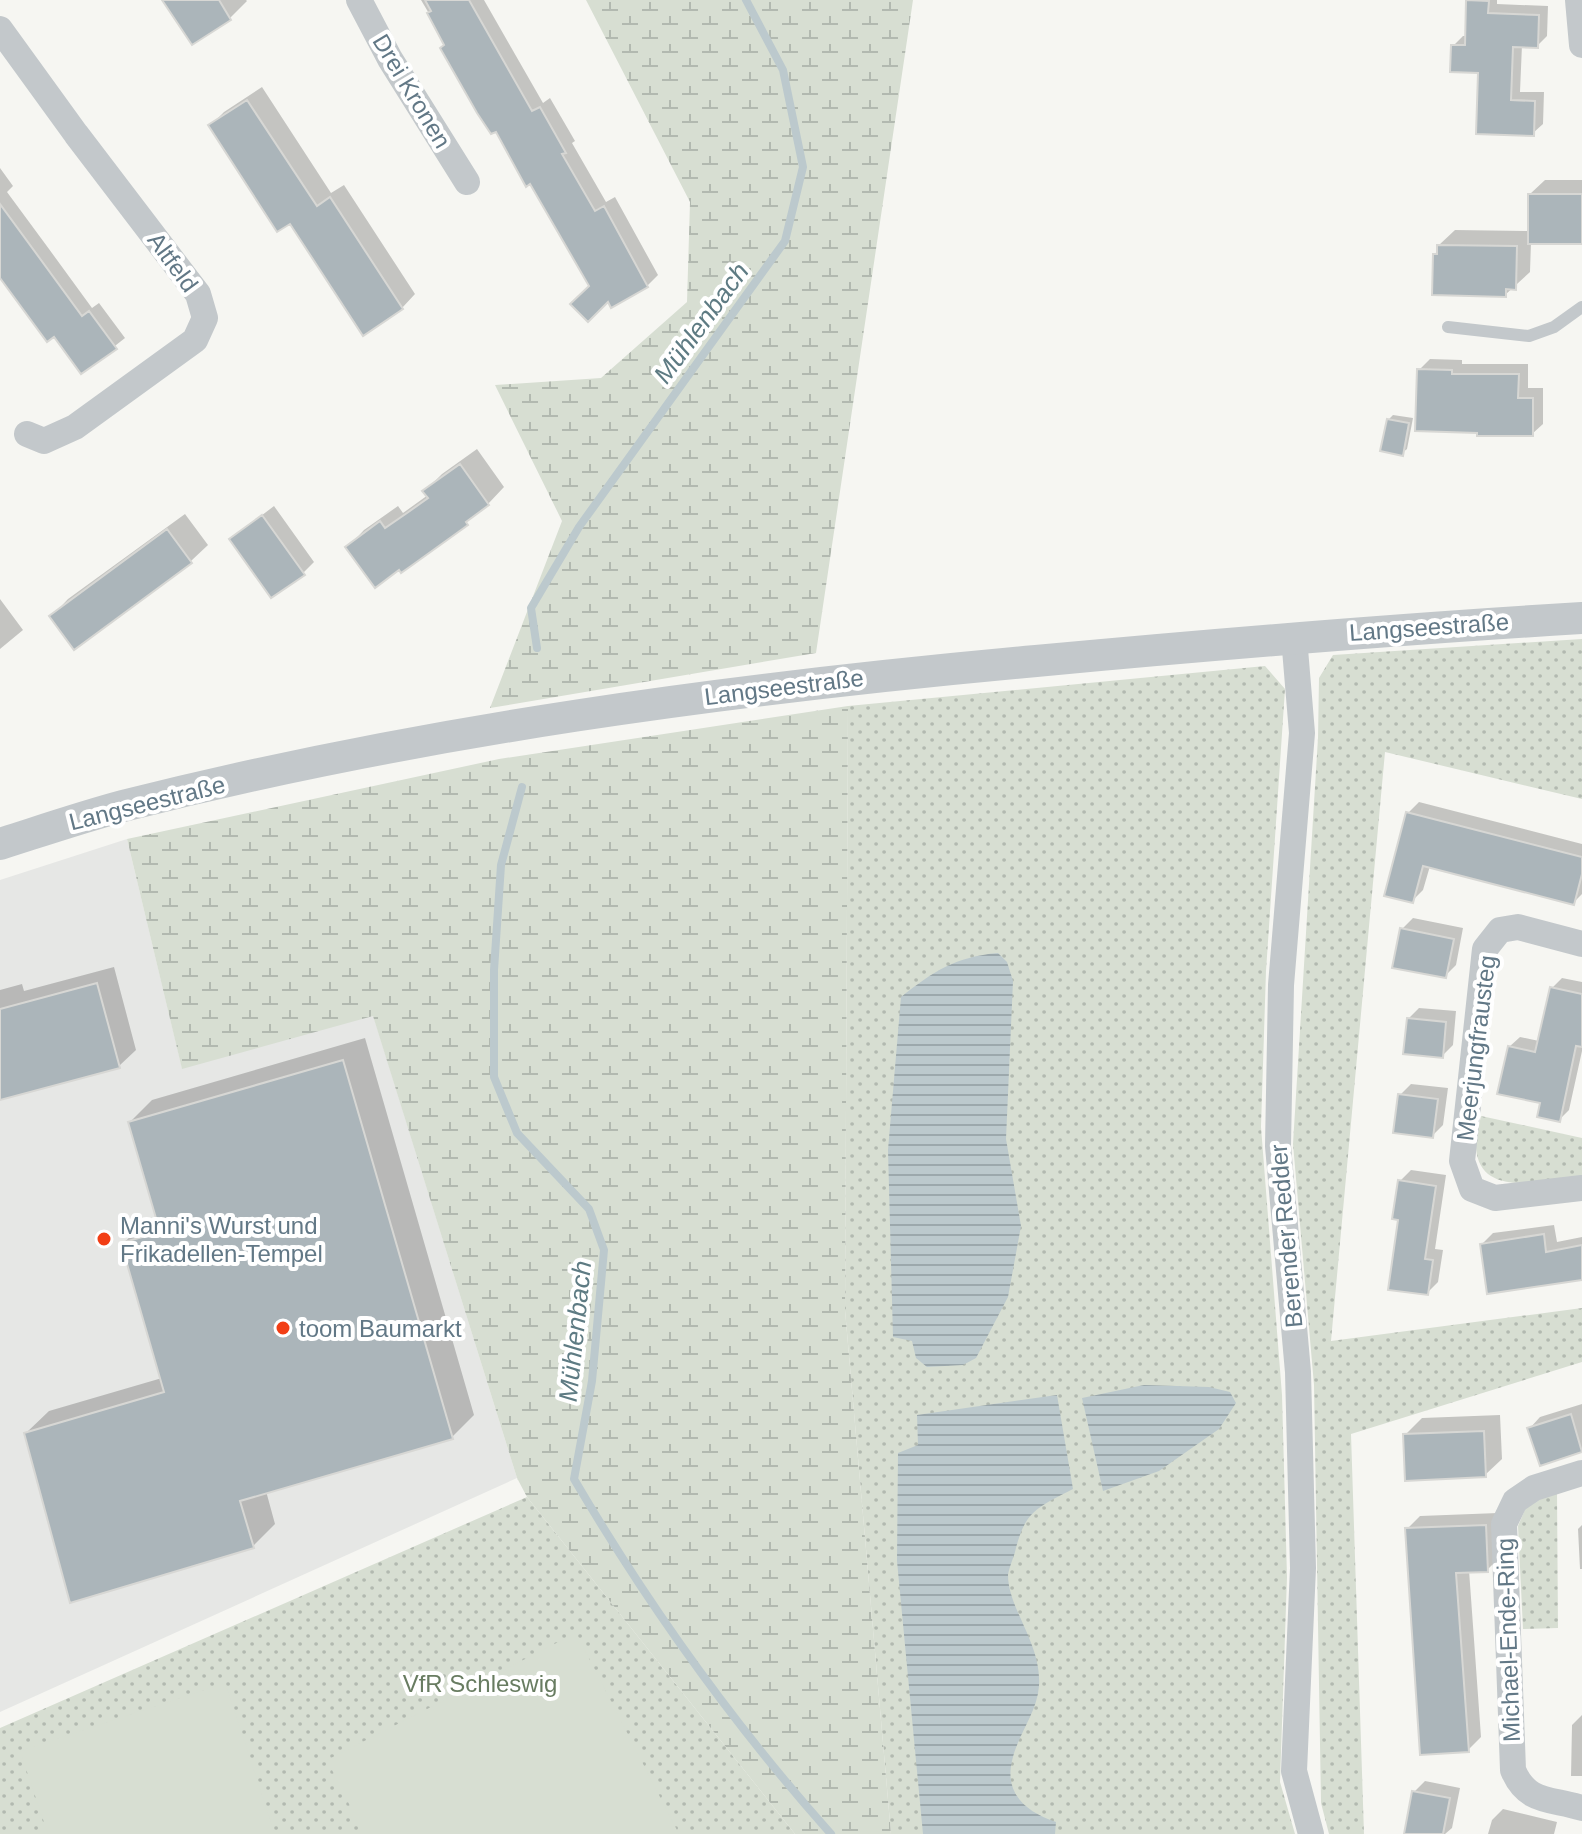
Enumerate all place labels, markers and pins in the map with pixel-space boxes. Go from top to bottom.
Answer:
place label: Manni's Wurst und Frikadellen-Tempel [120,1212,323,1267]
marker: Manni's Wurst und Frikadellen-Tempel [95,1230,113,1248]
place label: toom Baumarkt [299,1315,462,1342]
marker: toom Baumarkt [274,1319,292,1337]

